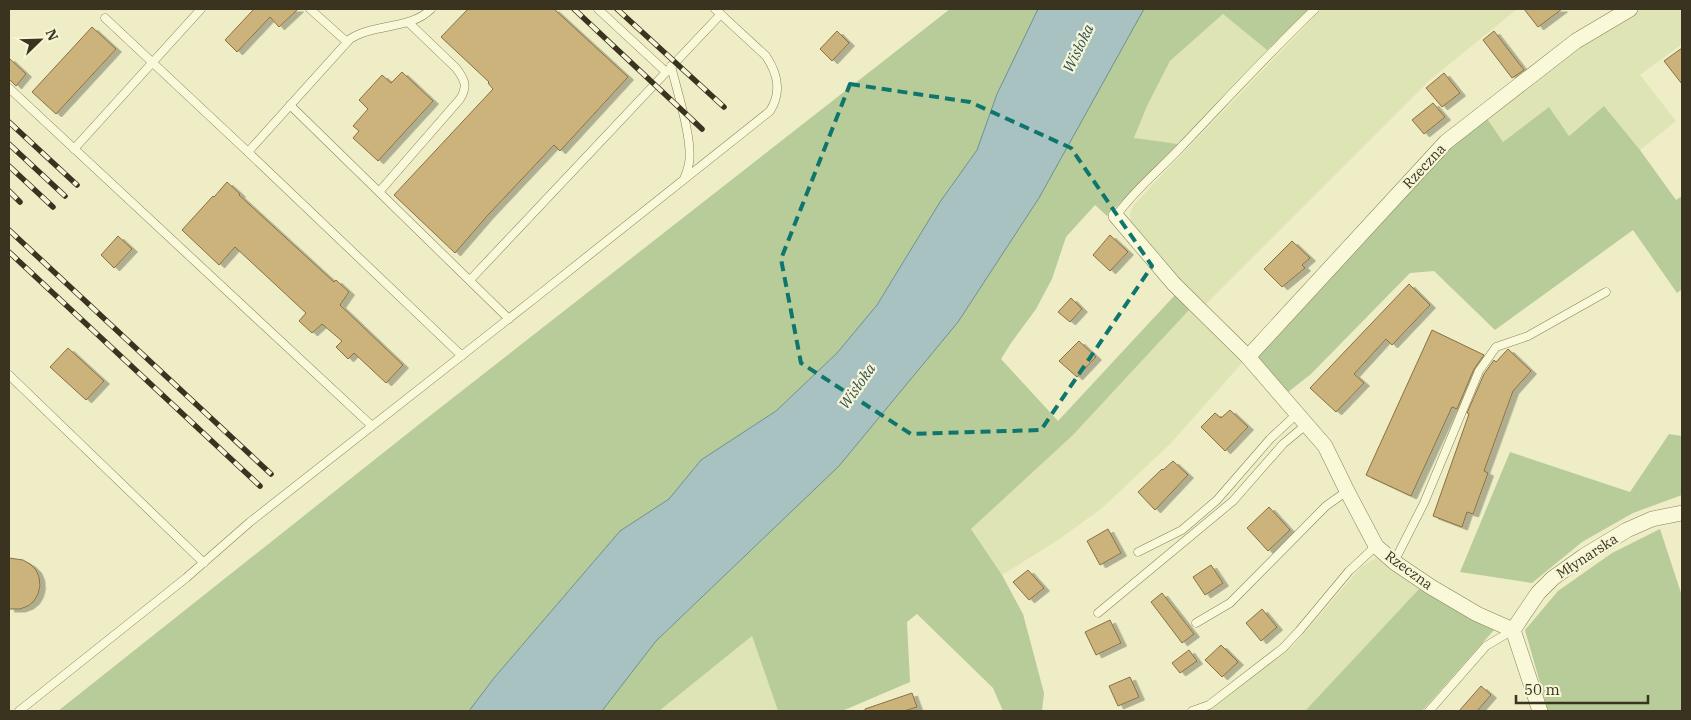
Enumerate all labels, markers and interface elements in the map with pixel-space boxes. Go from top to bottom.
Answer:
north arrow [15,15,65,65]
water label: Wisłoka [1058,20,1098,75]
text: N [42,26,62,44]
street label: Rzeczna [1399,140,1450,192]
water label: Wisłoka [834,359,880,412]
street label: Młynarska [1553,529,1621,582]
street label: Rzeczna [1382,547,1437,594]
scale bar [1516,672,1648,704]
text: 50 m [1524,680,1560,699]

